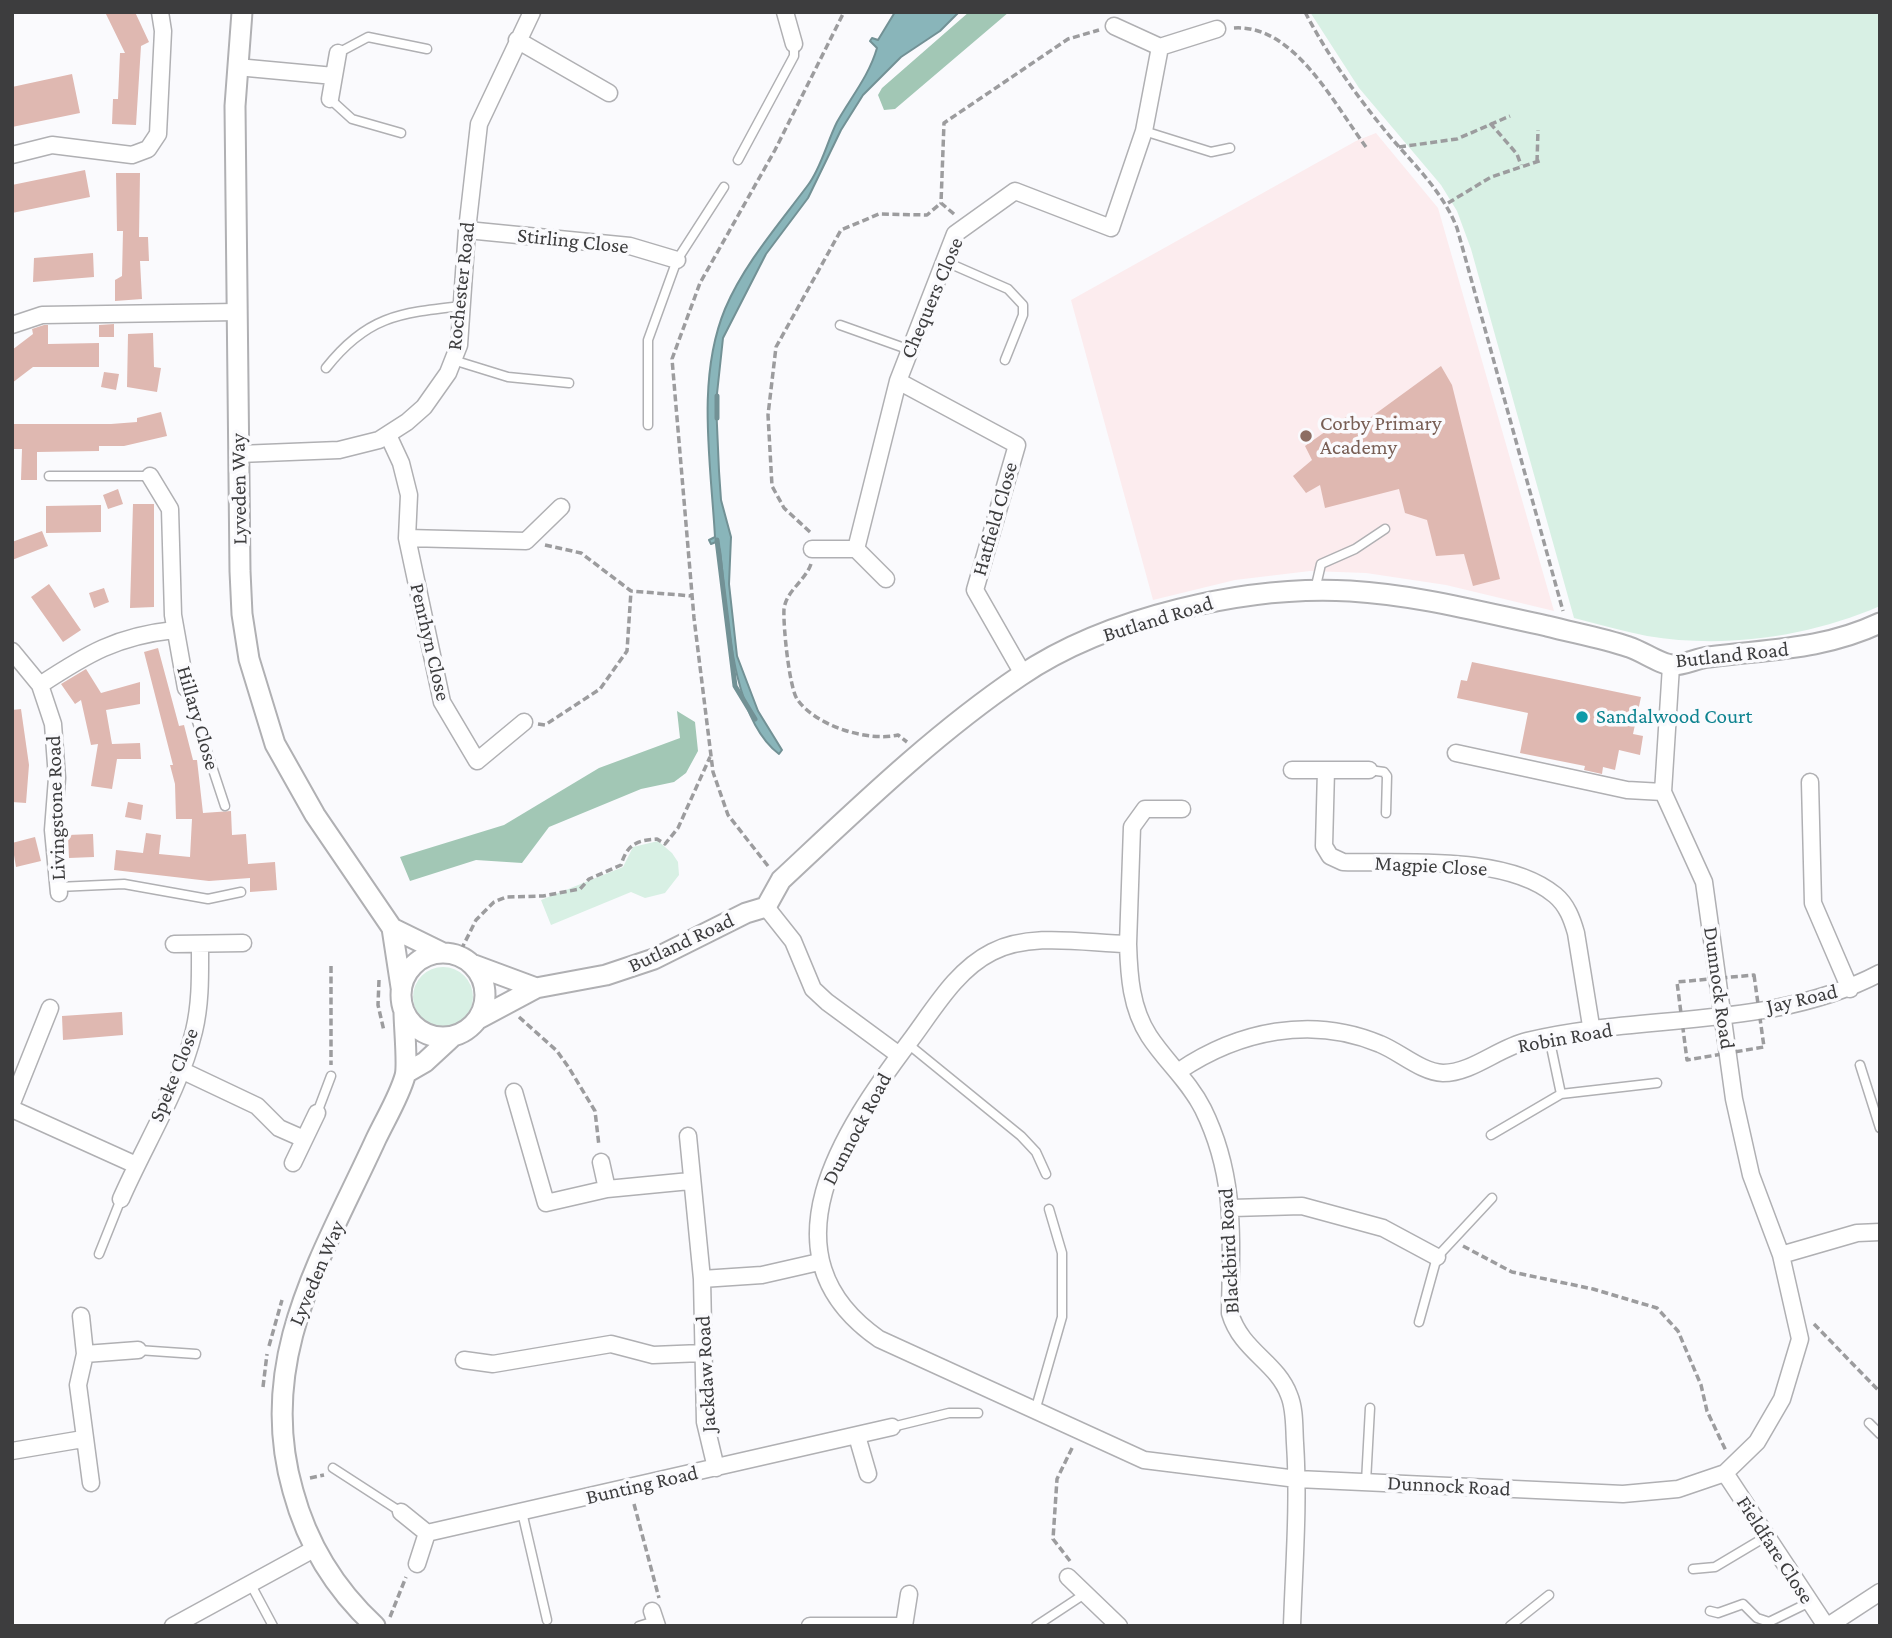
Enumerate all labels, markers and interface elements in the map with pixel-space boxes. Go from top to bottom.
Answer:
street label: Rochester Road [442,220,480,352]
street label: Stirling Close [516,223,630,259]
street label: Chequers Close [895,234,969,362]
place label: Corby Primary Academy [1320,411,1442,461]
marker: Corby Primary Academy [1298,428,1314,444]
street label: Lyveden Way [225,433,253,545]
street label: Hatfield Close [967,459,1023,579]
street label: Penrhyn Close [404,581,456,703]
street label: Butland Road [1100,590,1216,648]
street label: Butland Road [1674,637,1790,673]
street label: Hillary Close [171,663,225,773]
place label: Sandalwood Court [1596,704,1752,730]
marker: Sandalwood Court [1574,709,1590,725]
street label: Livingstone Road [41,735,71,881]
street label: Magpie Close [1374,850,1488,882]
street label: Butland Road [624,908,738,978]
street label: Dunnock Road [1698,925,1740,1051]
street label: Jay Road [1764,979,1840,1019]
street label: Robin Road [1516,1017,1614,1059]
street label: Speke Close [144,1024,204,1126]
street label: Dunnock Road [817,1069,897,1189]
street label: Blackbird Road [1213,1187,1245,1315]
street label: Lyveden Way [284,1217,350,1329]
street label: Jackdaw Road [690,1315,722,1433]
street label: Bunting Road [583,1460,701,1510]
street label: Dunnock Road [1387,1470,1511,1502]
street label: Fieldfare Close [1731,1491,1819,1609]

